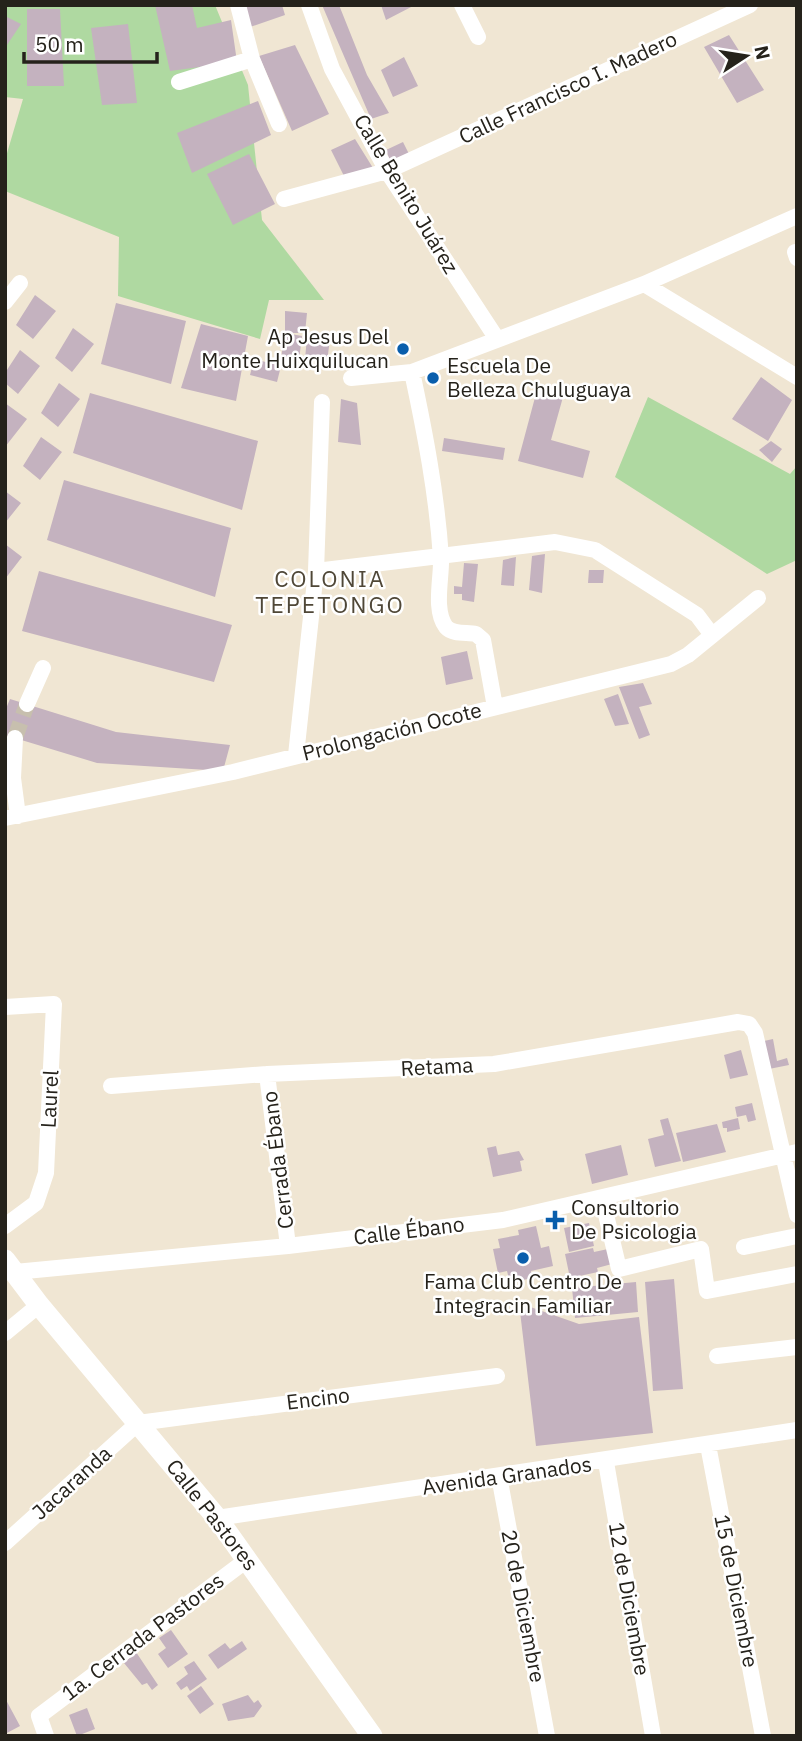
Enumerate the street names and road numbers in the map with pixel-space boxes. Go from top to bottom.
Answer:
street label: Calle Francisco I. Madero [454,24,681,150]
street label: Calle Benito Juárez [348,109,466,279]
street label: Prolongación Ocote [299,695,484,767]
street label: Retama [400,1050,474,1082]
street label: Laurel [33,1069,65,1129]
street label: Cerrada Ébano [255,1090,299,1231]
street label: Calle Ébano [352,1209,466,1251]
street label: Encino [285,1380,351,1416]
street label: Jacaranda [26,1439,117,1525]
street label: Avenida Granados [420,1449,593,1501]
street label: Calle Pastores [160,1453,265,1576]
street label: 15 de Diciembre [708,1512,766,1670]
street label: 12 de Diciembre [603,1520,657,1678]
street label: 20 de Diciembre [495,1527,553,1685]
street label: 1a. Cerrada Pastores [56,1566,229,1706]

